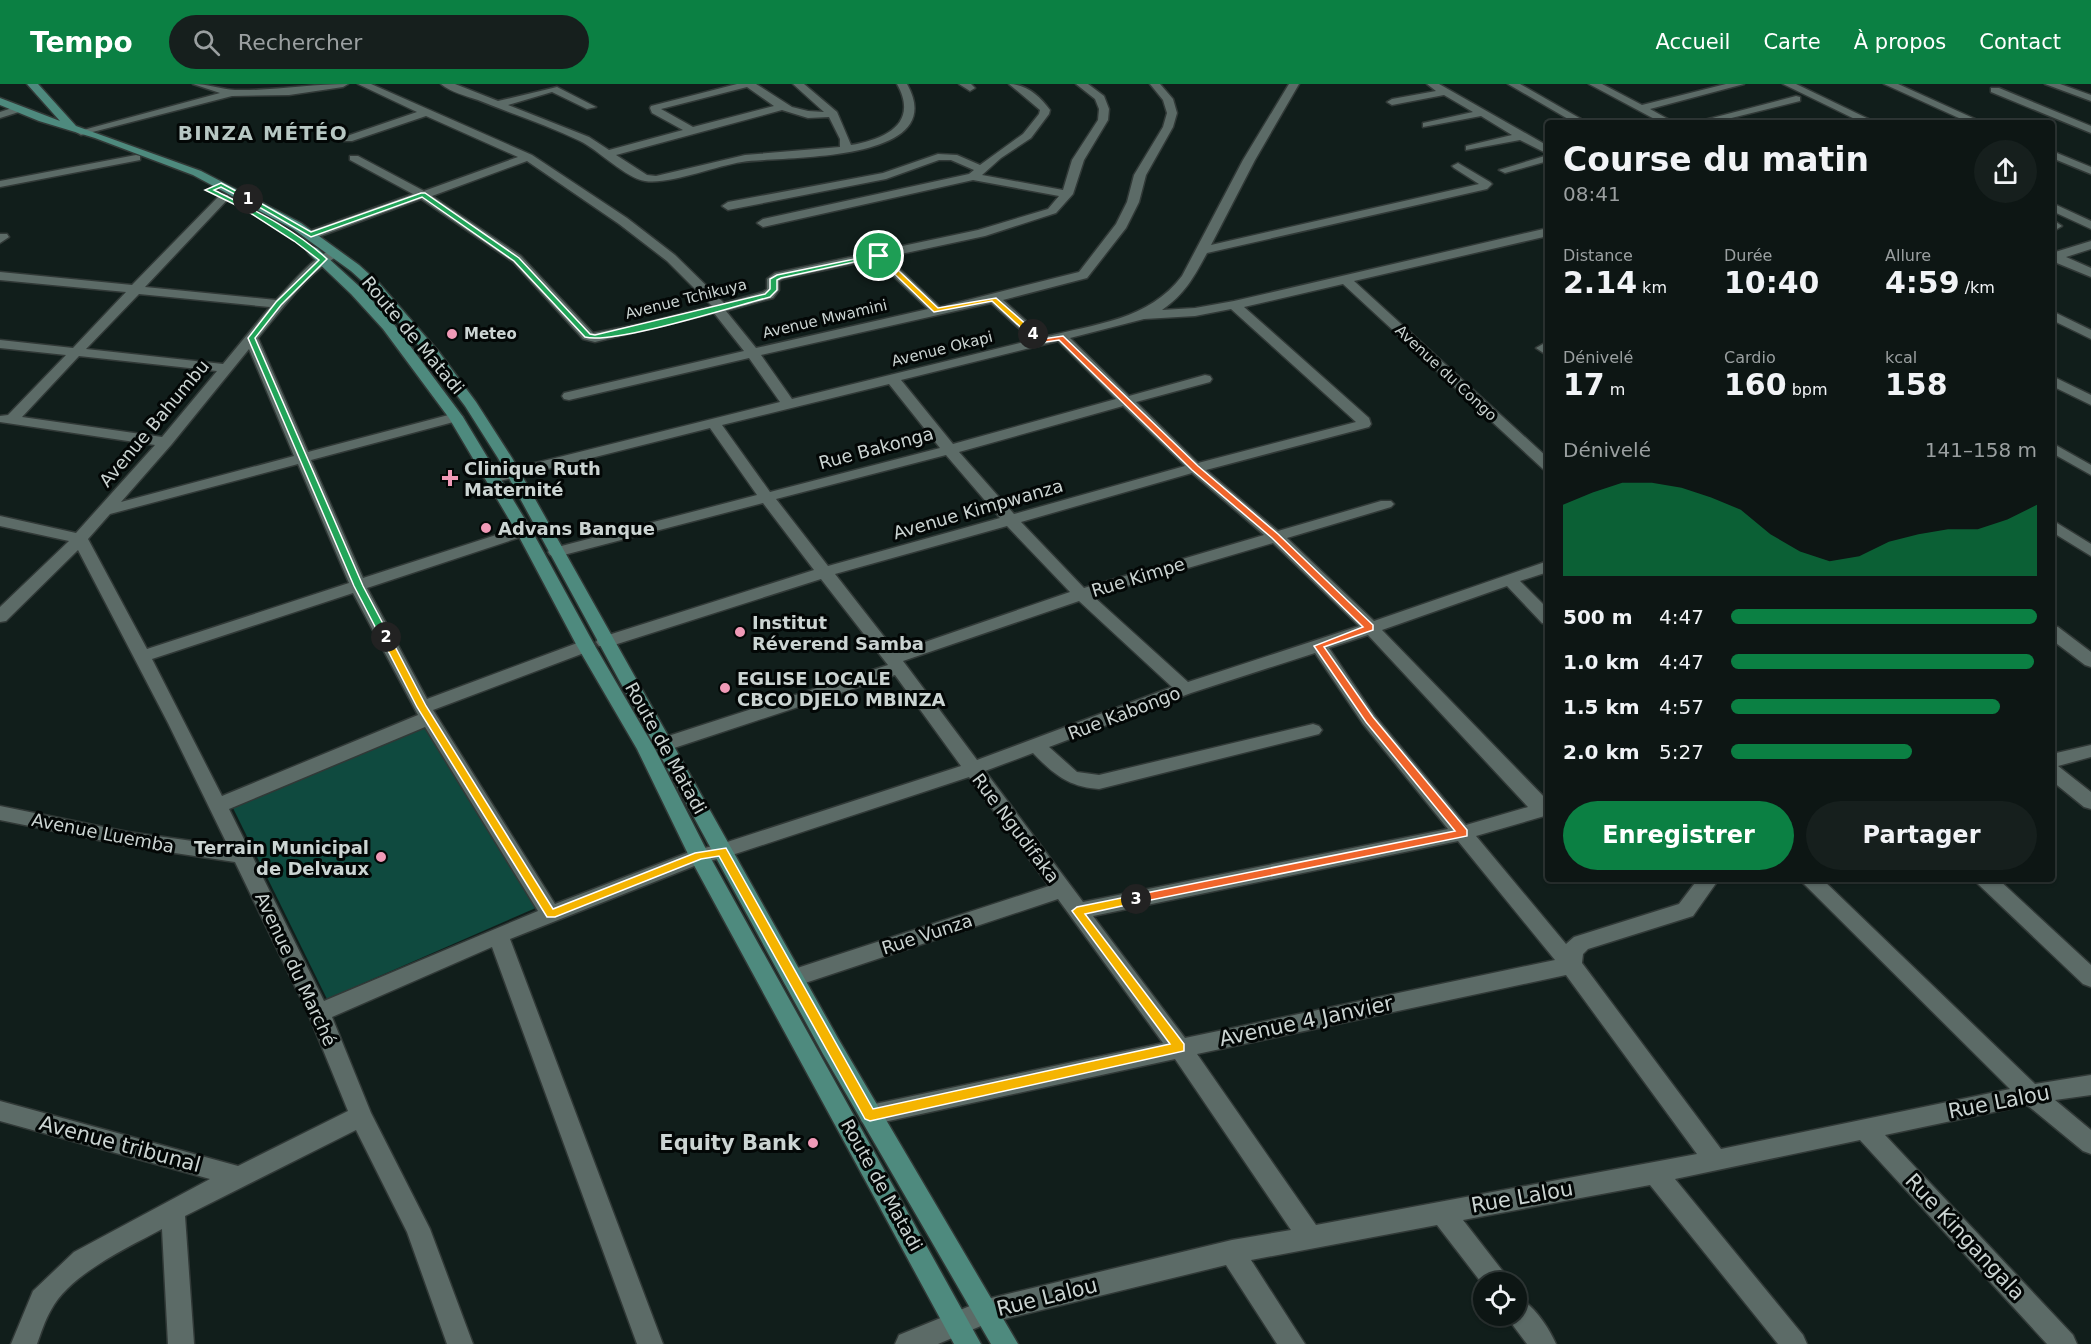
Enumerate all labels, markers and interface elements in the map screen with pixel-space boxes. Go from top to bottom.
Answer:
search box [169,15,589,69]
text: Tempo [30,26,133,59]
icon: search [190,26,223,59]
text: Rechercher [238,30,362,55]
text: Accueil [1655,30,1730,54]
text: Carte [1763,30,1821,54]
text: À propos [1854,30,1946,54]
text: Contact [1979,30,2061,54]
district label: BINZA MÉTÉO [178,121,348,145]
text: Course du matin [1563,140,1869,179]
button: share [1974,140,2037,203]
text: 08:41 [1563,182,1621,206]
pin: 1 [233,184,263,214]
text: 1 [242,189,254,208]
pin [853,230,904,281]
icon: arrive [862,239,895,272]
text: Distance [1563,246,1633,265]
text: Durée [1724,246,1772,265]
text: Allure [1885,246,1931,265]
text: 2.14 [1563,265,1637,300]
text: 10:40 [1724,265,1820,300]
text: 4:59 [1885,265,1960,300]
street label: Route de Matadi [358,272,468,398]
street label: Avenue Tchikuya [623,275,749,323]
text: km [1637,278,1667,297]
text: /km [1960,278,1995,297]
street label: Avenue Mwamini [761,296,889,342]
pin: 4 [1018,319,1048,349]
street label: Avenue du Congo [1392,321,1500,425]
text: 4 [1027,324,1039,343]
place label: Meteo [464,325,517,343]
marker: Meteo [445,327,459,341]
street label: Avenue Okapi [890,328,994,370]
text: Dénivelé [1563,348,1633,367]
text: Cardio [1724,348,1776,367]
text: kcal [1885,348,1917,367]
street label: Avenue Bahumbu [95,355,213,491]
text: 17 [1563,367,1605,402]
text: 160 [1724,367,1787,402]
text: 158 [1885,367,1948,402]
text: m [1605,380,1625,399]
text: bpm [1787,380,1828,399]
street label: Rue Bakonga [816,423,936,473]
text: Dénivelé [1563,438,1651,462]
text: 141–158 m [1925,438,2037,462]
place label: Clinique Ruth Maternité [464,458,601,500]
marker: Clinique Ruth Maternité [441,469,459,487]
street label: Avenue Kimpwanza [891,475,1065,543]
place label: Advans Banque [498,518,655,539]
marker: Advans Banque [479,521,493,535]
street label: Rue Kimpe [1089,553,1187,601]
text: 500 m [1563,605,1633,629]
text: 4:47 [1659,605,1704,629]
place label: Institut Réverend Samba [752,612,924,654]
pin: 2 [371,622,401,652]
marker: Institut Réverend Samba [733,625,747,639]
text: 2 [380,627,392,646]
text: 1.0 km [1563,650,1640,674]
text: 4:47 [1659,650,1704,674]
place label: EGLISE LOCALE CBCO DJELO MBINZA [737,668,945,710]
street label: Route de Matadi [621,679,711,817]
marker: EGLISE LOCALE CBCO DJELO MBINZA [718,681,732,695]
street label: Rue Kabongo [1065,682,1183,744]
text: 1.5 km [1563,695,1640,719]
text: 4:57 [1659,695,1704,719]
text: 2.0 km [1563,740,1640,764]
text: 5:27 [1659,740,1704,764]
street label: Rue Ngudifaka [968,769,1064,887]
button: Enregistrer [1563,801,1794,870]
button: Partager [1806,801,2037,870]
street label: Avenue Luemba [30,809,176,857]
place label: Terrain Municipal de Delvaux [194,837,369,879]
marker: Terrain Municipal de Delvaux [374,850,388,864]
pin: 3 [1121,884,1151,914]
street label: Avenue du Marché [251,889,341,1049]
text: 3 [1130,889,1142,908]
street label: Rue Vunza [879,909,975,959]
street label: Avenue 4 Janvier [1217,991,1395,1051]
street label: Rue Lalou [1946,1080,2052,1124]
street label: Avenue tribunal [37,1111,203,1177]
street label: Route de Matadi [837,1116,927,1254]
place label: Equity Bank [659,1131,802,1155]
marker: Equity Bank [806,1136,820,1150]
street label: Rue Kingangala [1900,1169,2030,1305]
street label: Rue Lalou [1469,1176,1575,1218]
map controls [1473,1272,1527,1326]
button: locate [1473,1272,1527,1326]
street label: Rue Lalou [994,1273,1100,1321]

